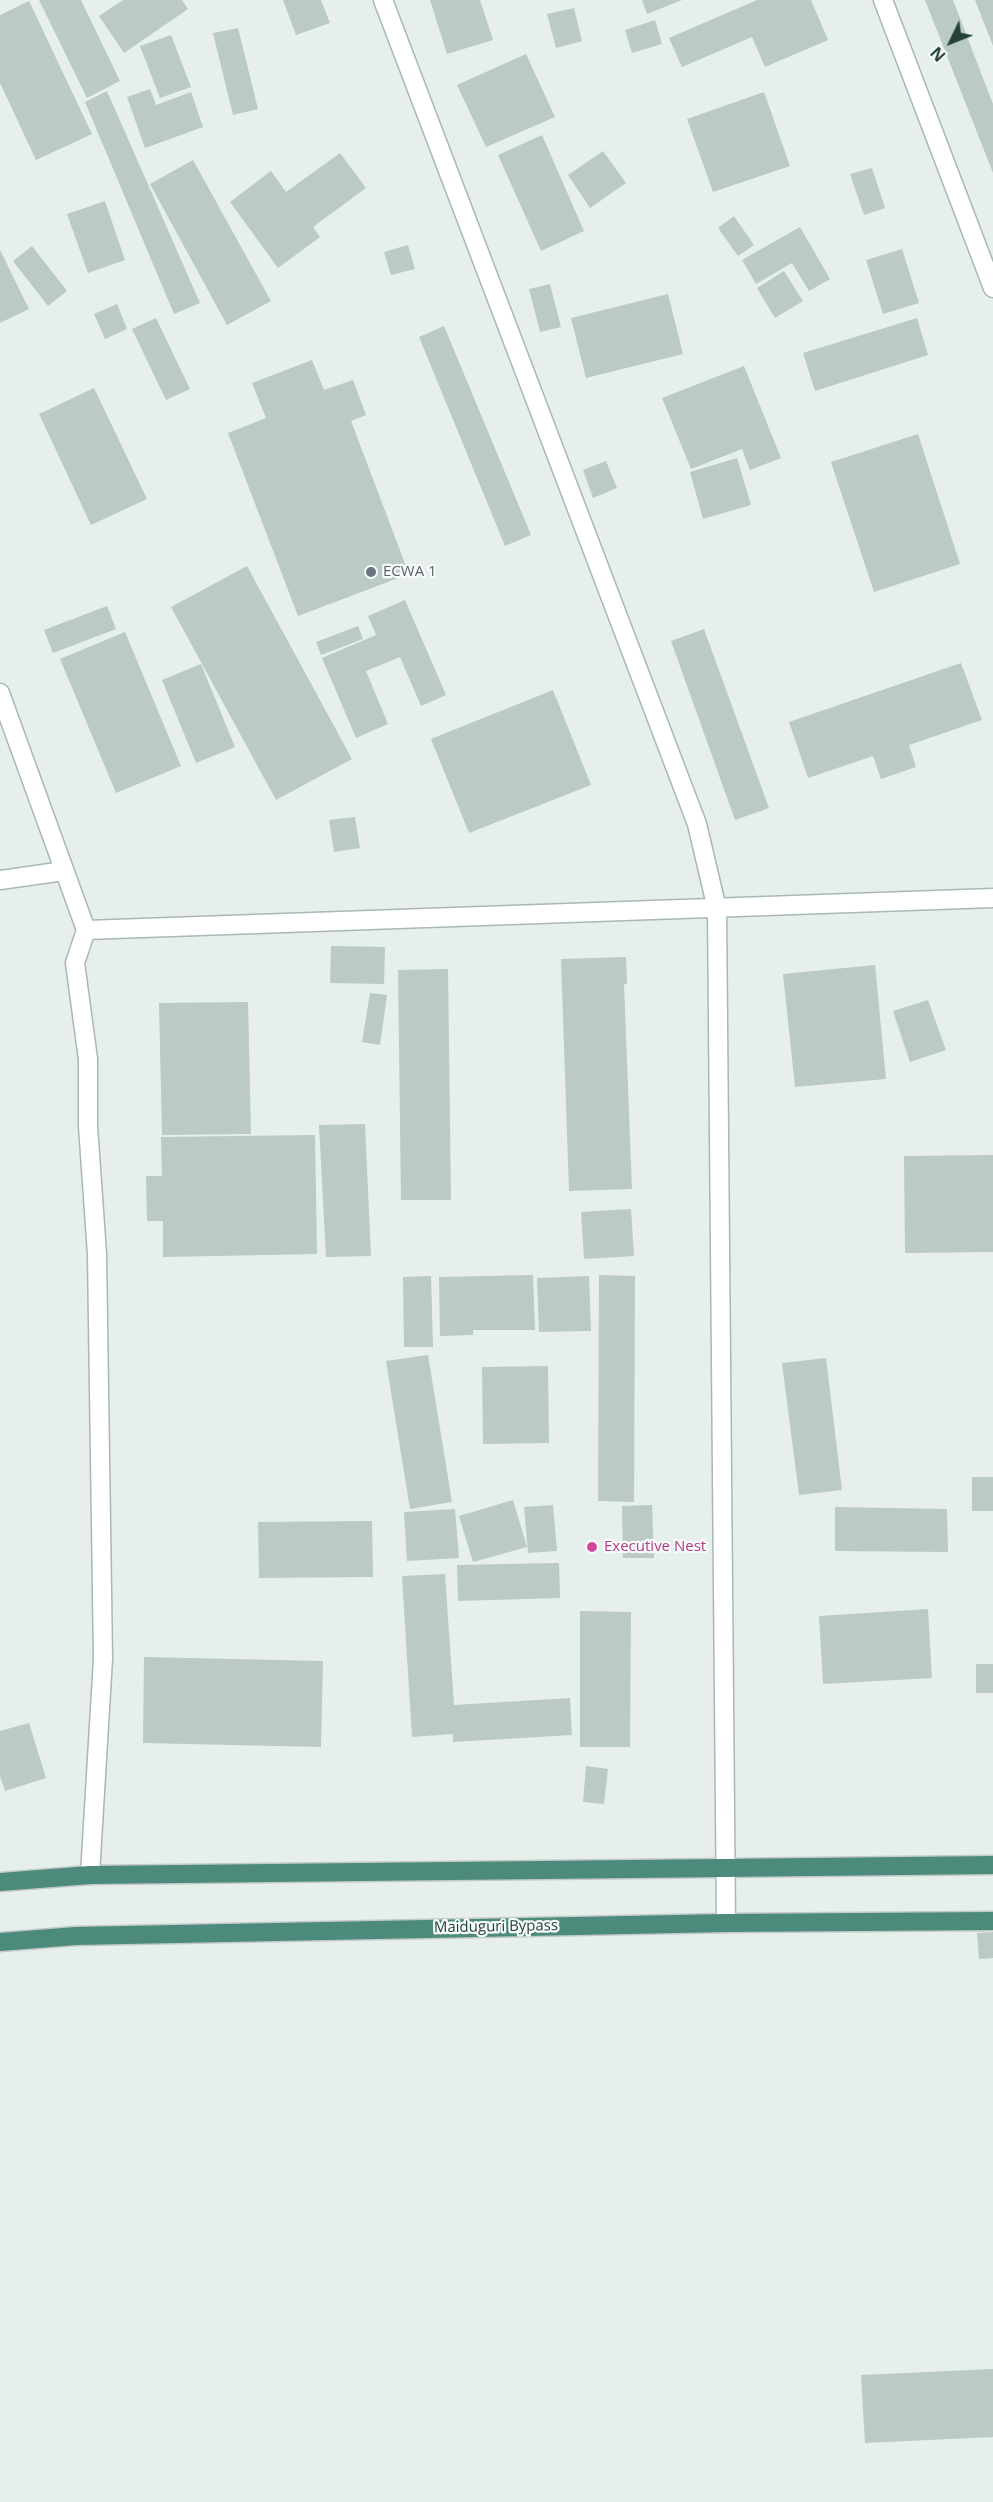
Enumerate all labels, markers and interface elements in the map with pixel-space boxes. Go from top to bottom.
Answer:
north arrow [921,12,981,72]
text: N [925,42,950,67]
place label: ECWA 1 [383,563,437,581]
marker: ECWA 1 [364,565,378,579]
place label: Executive Nest [604,1538,706,1556]
marker: Executive Nest [585,1540,599,1554]
street label: Maiduguri Bypass [434,1917,558,1937]

